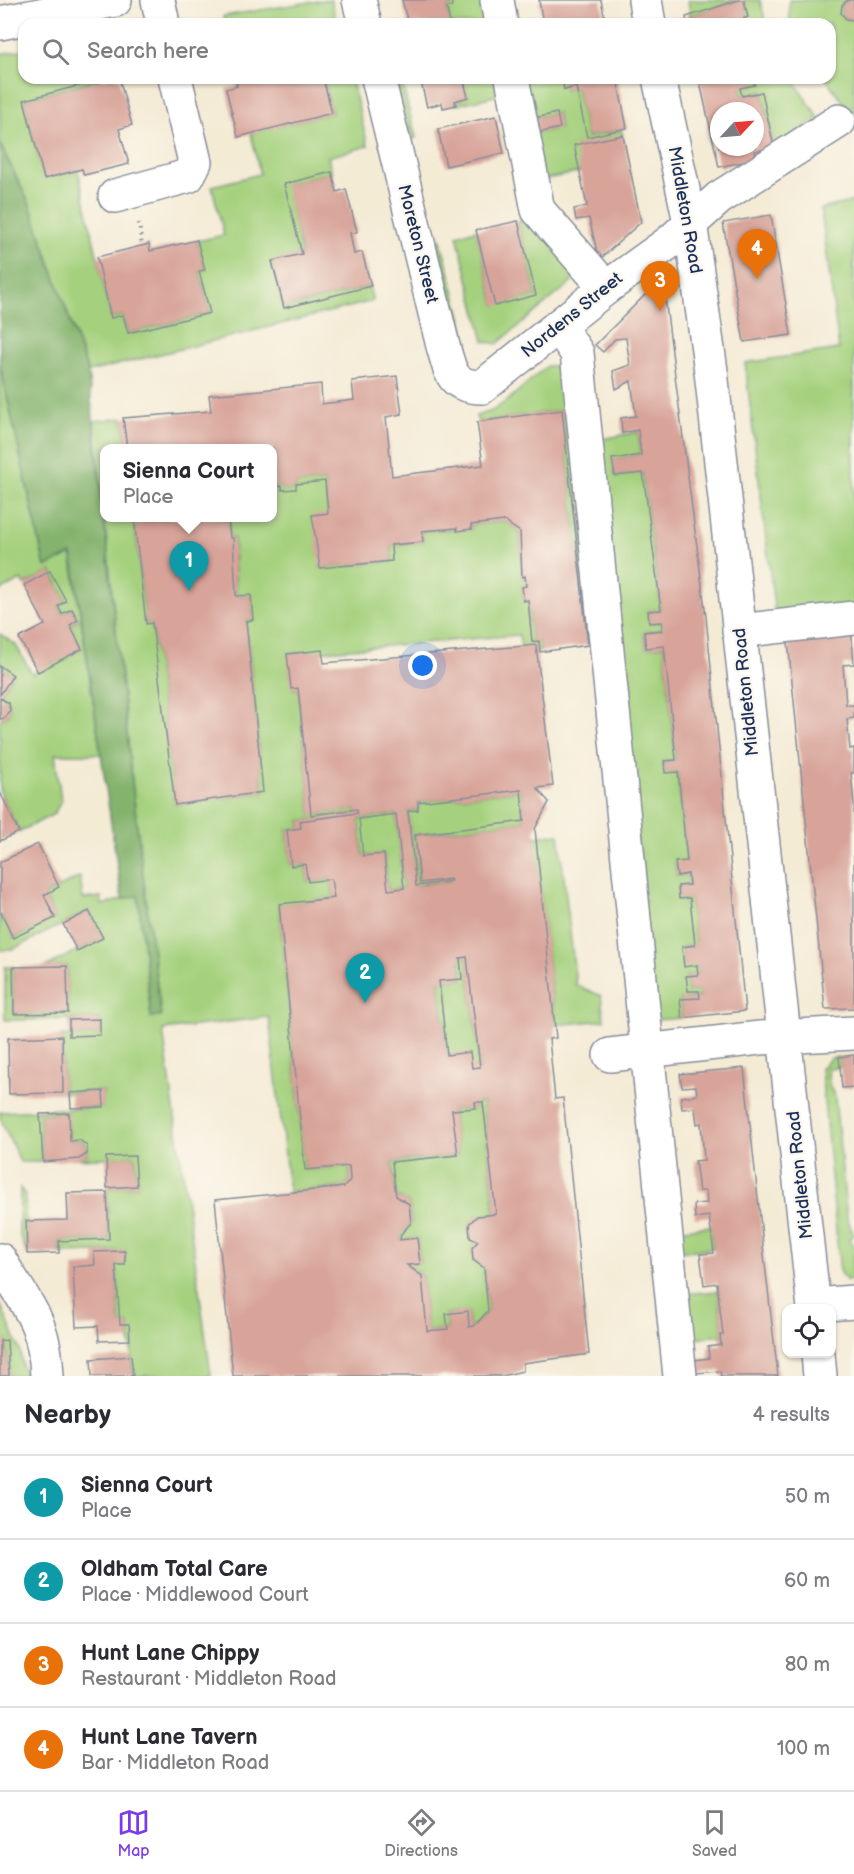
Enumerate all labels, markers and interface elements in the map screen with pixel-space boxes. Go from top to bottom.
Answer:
search box [18,18,836,84]
icon: search [39,35,72,68]
text: Search here [87,38,209,65]
north arrow [710,102,764,156]
street label: Middleton Road [663,145,707,275]
street label: Moreton Street [393,182,443,306]
pin: 4 [738,230,777,279]
pin: 3 [640,262,680,311]
street label: Nordens Street [517,268,627,362]
popup [100,444,277,522]
text: Sienna Court [123,458,254,485]
text: Place [123,485,173,509]
pin: 1 [170,542,208,591]
street label: Middleton Road [729,627,763,757]
your location [408,651,437,680]
pin: 2 [346,954,385,1003]
street label: Middleton Road [783,1110,817,1240]
map controls [782,1304,836,1358]
button: locate [782,1304,836,1358]
text: Nearby [24,1400,111,1431]
text: 4 results [752,1403,830,1427]
text: Sienna Court [81,1472,213,1499]
text: 1 [39,1485,48,1509]
text: 50 m [785,1485,830,1509]
text: Place [81,1499,132,1523]
text: Oldham Total Care [81,1556,268,1583]
text: 2 [38,1569,49,1593]
text: 60 m [784,1569,830,1593]
text: Place · Middlewood Court [81,1583,309,1607]
text: Hunt Lane Chippy [81,1640,259,1667]
text: 3 [38,1653,49,1677]
text: 80 m [785,1653,830,1677]
text: Restaurant · Middleton Road [81,1667,337,1691]
text: Hunt Lane Tavern [81,1724,257,1751]
text: 4 [38,1737,49,1761]
text: 100 m [777,1737,830,1761]
text: Bar · Middleton Road [81,1751,269,1775]
tab: Map [117,1806,150,1861]
tab: Directions [384,1806,458,1861]
tab: Saved [692,1806,737,1861]

